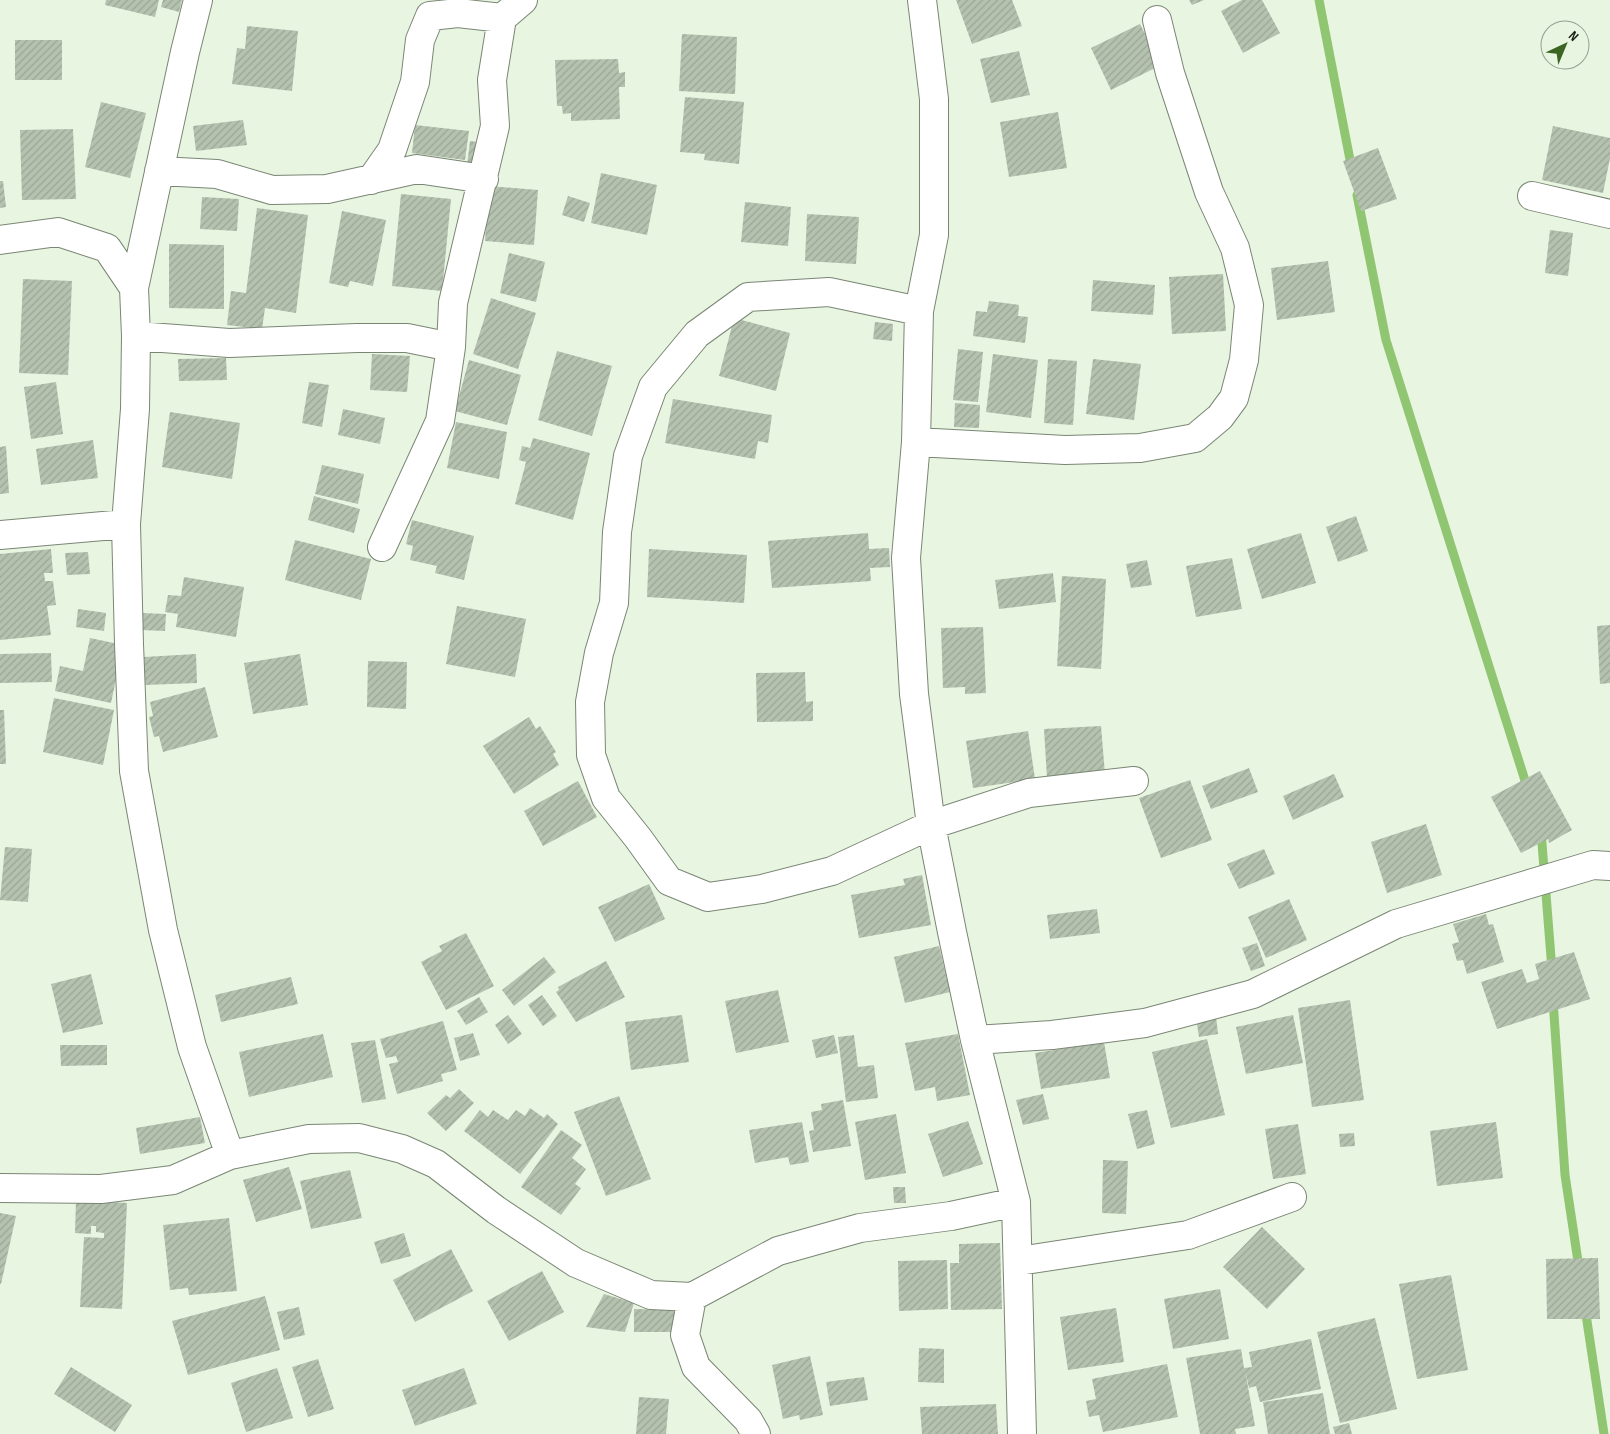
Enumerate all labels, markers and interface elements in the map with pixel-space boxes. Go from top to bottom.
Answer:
north arrow [1540,20,1590,70]
text: N [1565,27,1582,45]

